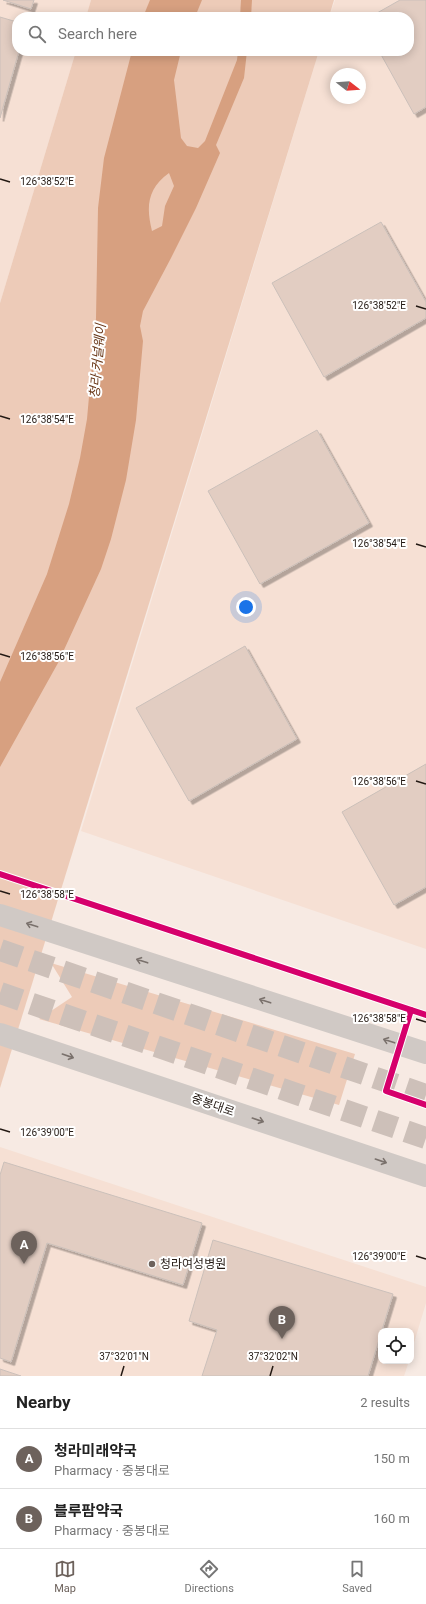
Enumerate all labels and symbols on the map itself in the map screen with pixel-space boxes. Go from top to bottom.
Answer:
north arrow [330,68,366,104]
text: 126°38'52"E [20,176,74,187]
text: 126°38'52"E [352,300,406,311]
water label: 청라 커널웨이 [87,322,108,399]
text: 126°38'54"E [20,414,74,425]
text: 126°38'54"E [352,538,406,549]
your location [236,597,256,617]
text: 126°38'56"E [20,651,74,662]
text: 126°38'56"E [352,776,406,787]
text: 126°38'58"E [20,889,74,900]
one-way arrow [25,921,38,928]
one-way arrow [135,957,148,964]
one-way arrow [259,997,272,1004]
text: 126°38'58"E [352,1013,406,1024]
one-way arrow [383,1037,396,1044]
one-way arrow [62,1053,74,1061]
street label: 중봉대로 [190,1091,236,1119]
one-way arrow [251,1117,264,1124]
text: 126°39'00"E [20,1127,74,1138]
one-way arrow [374,1158,386,1166]
pin: A [11,1231,37,1264]
text: 126°39'00"E [352,1251,406,1262]
place label: 청라여성병원 [160,1257,226,1271]
marker: 청라여성병원 [147,1259,157,1269]
pin: B [269,1306,295,1339]
text: 37°32'01"N [99,1351,149,1362]
text: 37°32'02"N [248,1351,298,1362]

